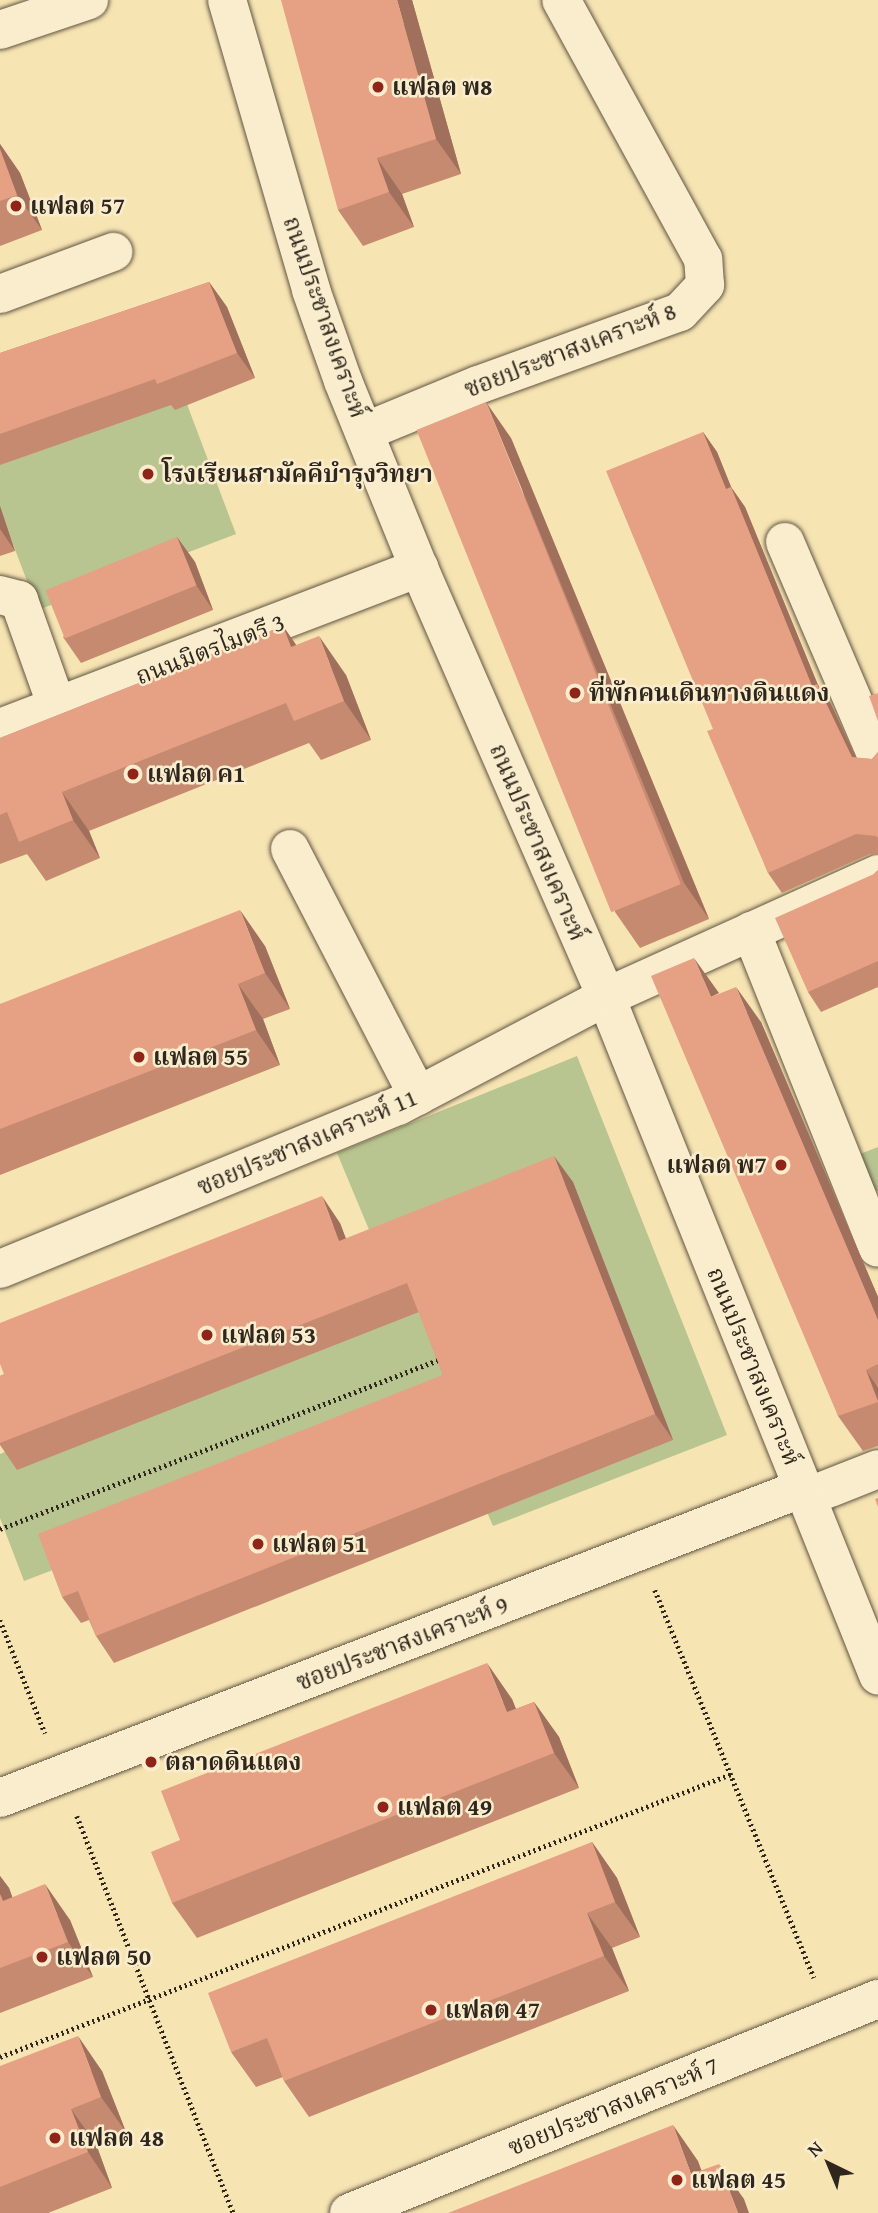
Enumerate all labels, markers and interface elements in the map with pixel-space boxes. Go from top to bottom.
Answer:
place label: แฟลต พ8 [392,73,493,101]
marker: แฟลต พ8 [370,79,386,95]
place label: แฟลต 57 [30,192,125,220]
marker: แฟลต 57 [8,198,24,214]
street label: ถนนประชาสงเคราะห์ [277,212,373,422]
street label: ซอยประชาสงเคราะห์ 8 [460,296,680,404]
place label: โรงเรียนสามัคคีบํารุงวิทยา [162,460,433,488]
marker: โรงเรียนสามัคคีบํารุงวิทยา [140,466,156,482]
street label: ถนนมิตรไมตรี 3 [131,607,289,691]
place label: ที่พักคนเดินทางดินแดง [589,679,829,707]
marker: ที่พักคนเดินทางดินแดง [567,685,583,701]
street label: ถนนประชาสงเคราะห์ [483,739,593,945]
place label: แฟลต ค1 [147,760,246,788]
marker: แฟลต ค1 [125,766,141,782]
place label: แฟลต 55 [153,1043,248,1071]
marker: แฟลต 55 [131,1049,147,1065]
street label: ซอยประชาสงเคราะห์ 11 [193,1083,421,1201]
place label: แฟลต พ7 [666,1151,767,1179]
marker: แฟลต พ7 [773,1157,789,1173]
street label: ถนนประชาสงเคราะห์ [701,1263,807,1469]
place label: แฟลต 53 [221,1321,316,1349]
marker: แฟลต 53 [199,1327,215,1343]
place label: แฟลต 51 [272,1530,367,1558]
marker: แฟลต 51 [250,1536,266,1552]
street label: ซอยประชาสงเคราะห์ 9 [292,1589,512,1697]
place label: ตลาดดินแดง [165,1748,301,1776]
marker: ตลาดดินแดง [143,1754,159,1770]
place label: แฟลต 49 [397,1793,492,1821]
marker: แฟลต 49 [375,1799,391,1815]
place label: แฟลต 50 [56,1943,151,1971]
marker: แฟลต 50 [34,1949,50,1965]
place label: แฟลต 47 [445,1996,540,2024]
marker: แฟลต 47 [423,2002,439,2018]
street label: ซอยประชาสงเคราะห์ 7 [504,2051,722,2161]
place label: แฟลต 48 [69,2124,164,2152]
north arrow [794,2129,864,2199]
marker: แฟลต 48 [47,2130,63,2146]
text: N [800,2134,829,2163]
place label: แฟลต 45 [691,2166,786,2194]
marker: แฟลต 45 [669,2172,685,2188]

